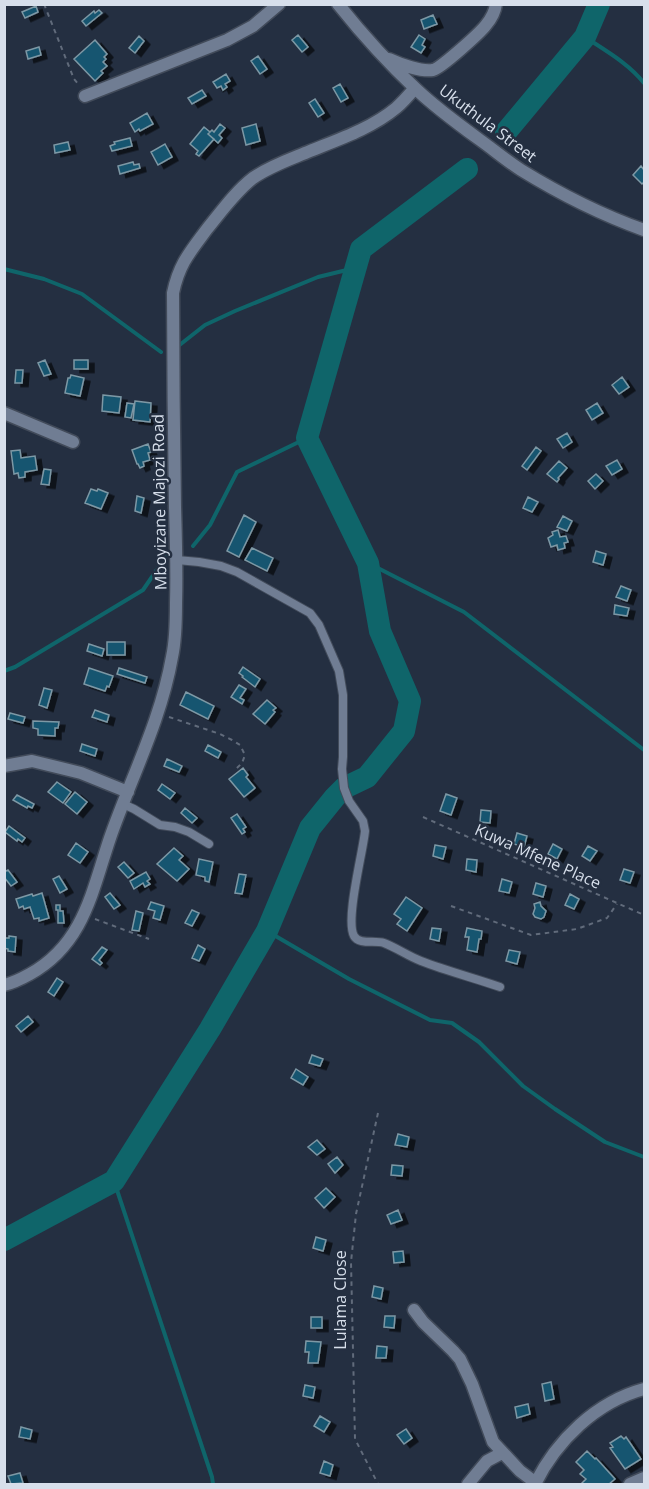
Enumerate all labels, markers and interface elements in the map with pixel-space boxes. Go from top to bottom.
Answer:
street label: Ukuthula Street [435,79,542,167]
street label: Mboyizane Majozi Road [146,414,172,590]
street label: Kuwa Mfene Place [471,818,605,894]
street label: Lulama Close [329,1250,351,1350]

